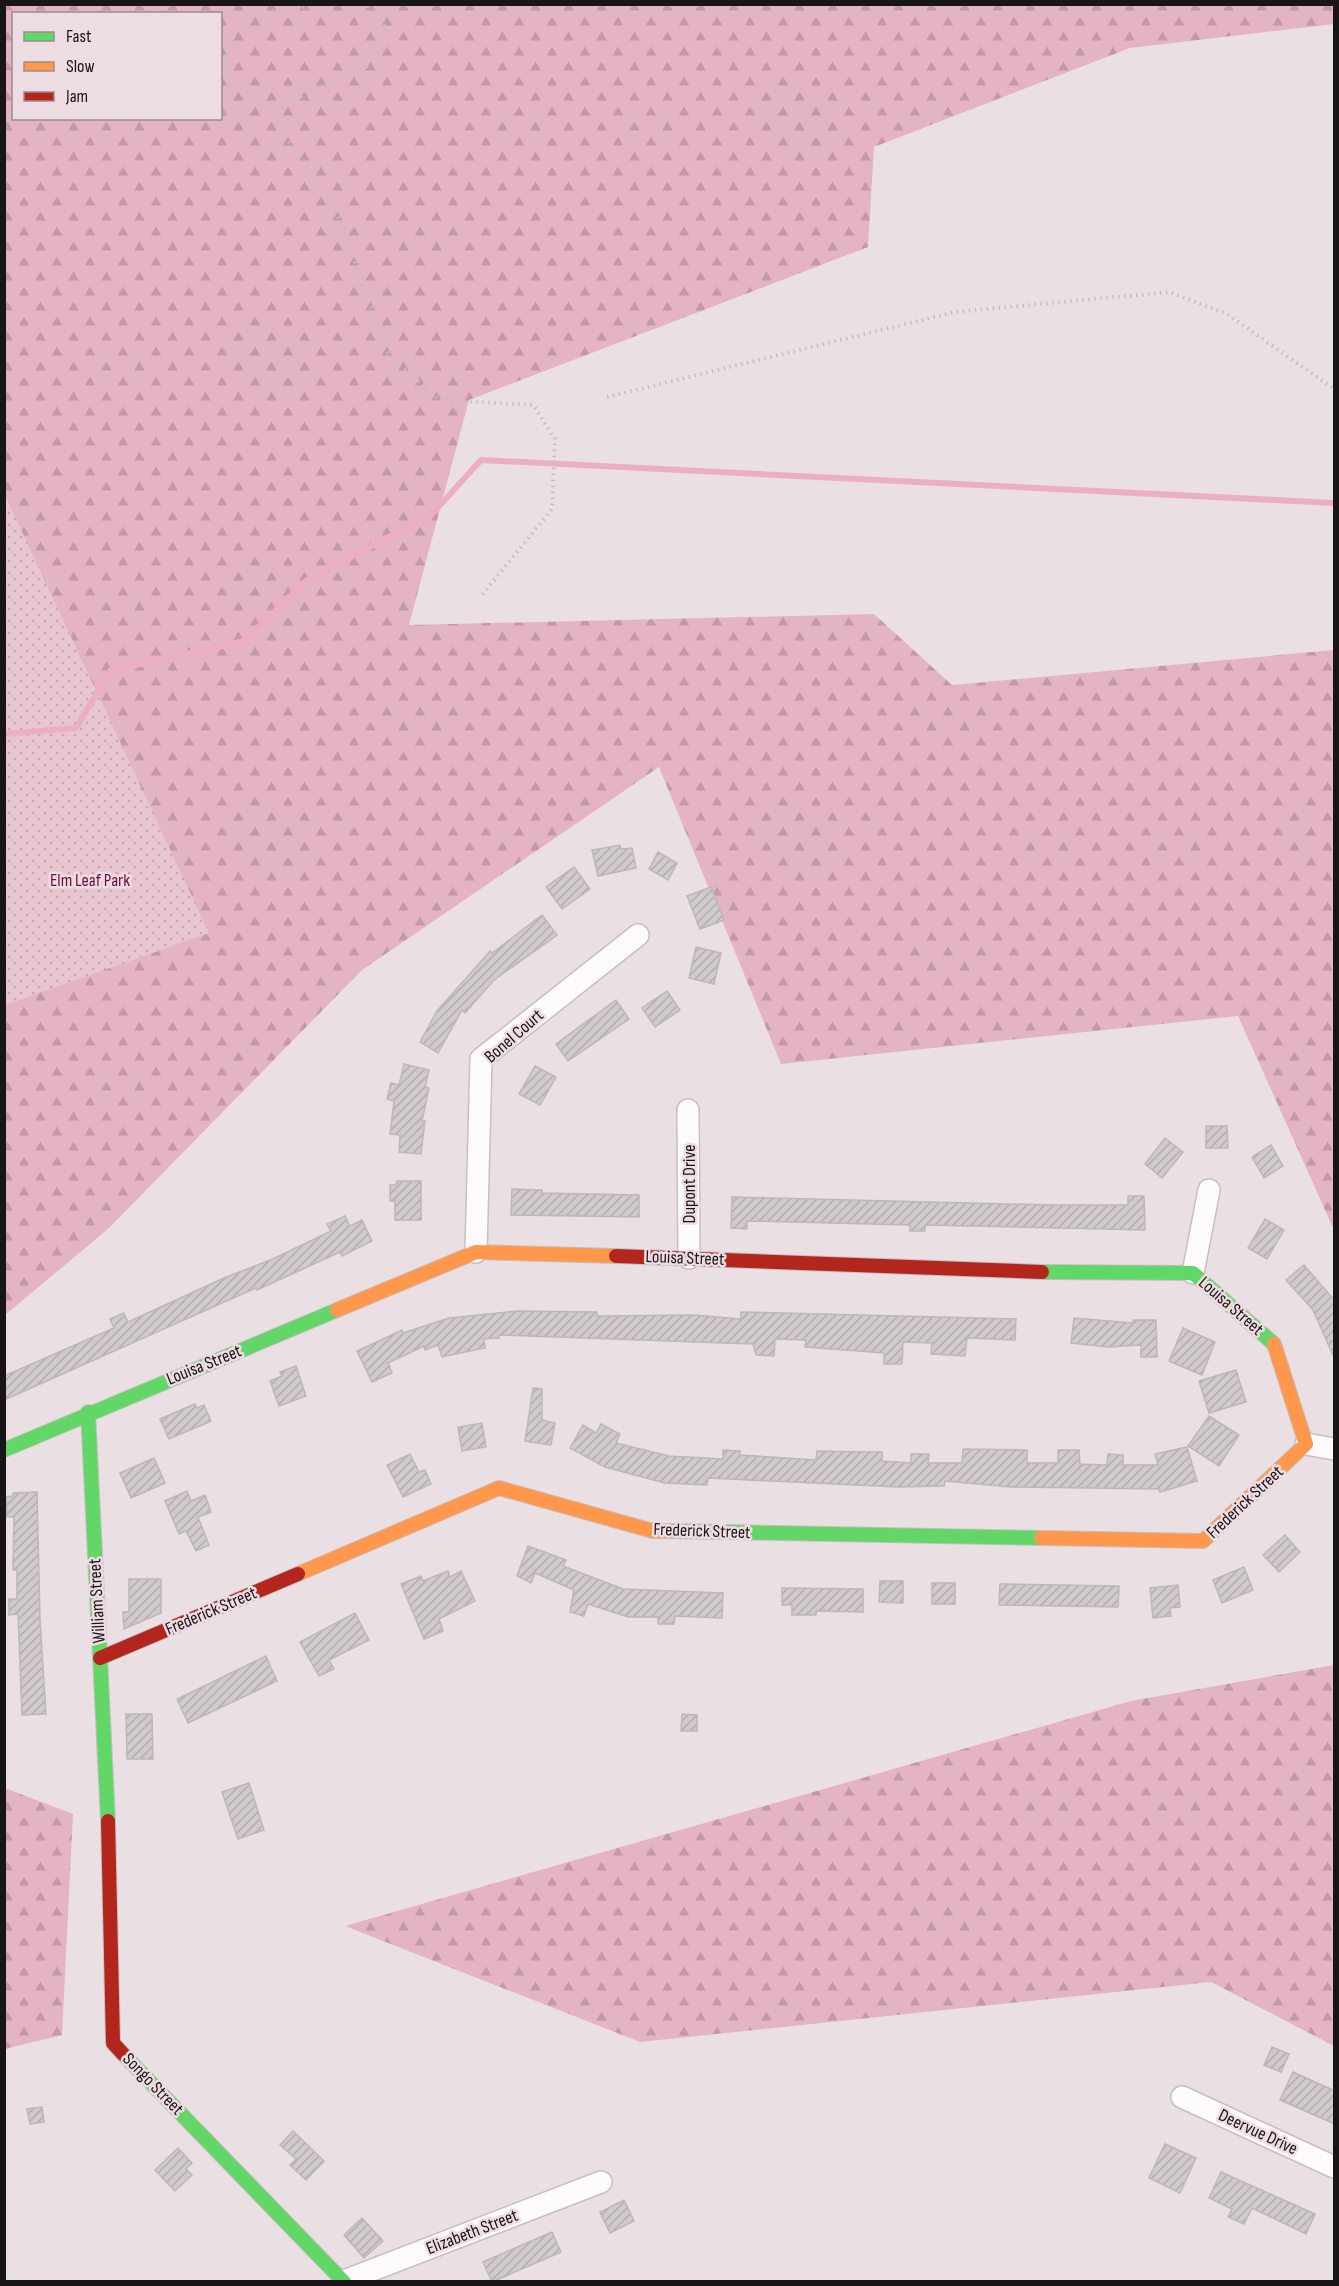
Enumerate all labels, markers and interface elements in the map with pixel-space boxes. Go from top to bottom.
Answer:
legend [12,12,222,120]
text: Fast [66,26,92,47]
text: Slow [66,56,95,77]
text: Jam [65,86,88,107]
park label: Elm Leaf Park [50,870,130,891]
street label: Bonel Court [480,1004,548,1067]
street label: Dupont Drive [679,1145,700,1223]
street label: Louisa Street [645,1246,725,1270]
street label: Louisa Street [1194,1272,1268,1340]
street label: Louisa Street [163,1340,245,1390]
street label: Frederick Street [1202,1461,1288,1543]
street label: Frederick Street [653,1519,751,1543]
street label: William Street [84,1558,110,1644]
street label: Frederick Street [162,1582,260,1640]
street label: Songo Street [118,2049,188,2120]
street label: Deervue Drive [1215,2105,1301,2159]
street label: Elizabeth Street [423,2205,521,2259]

